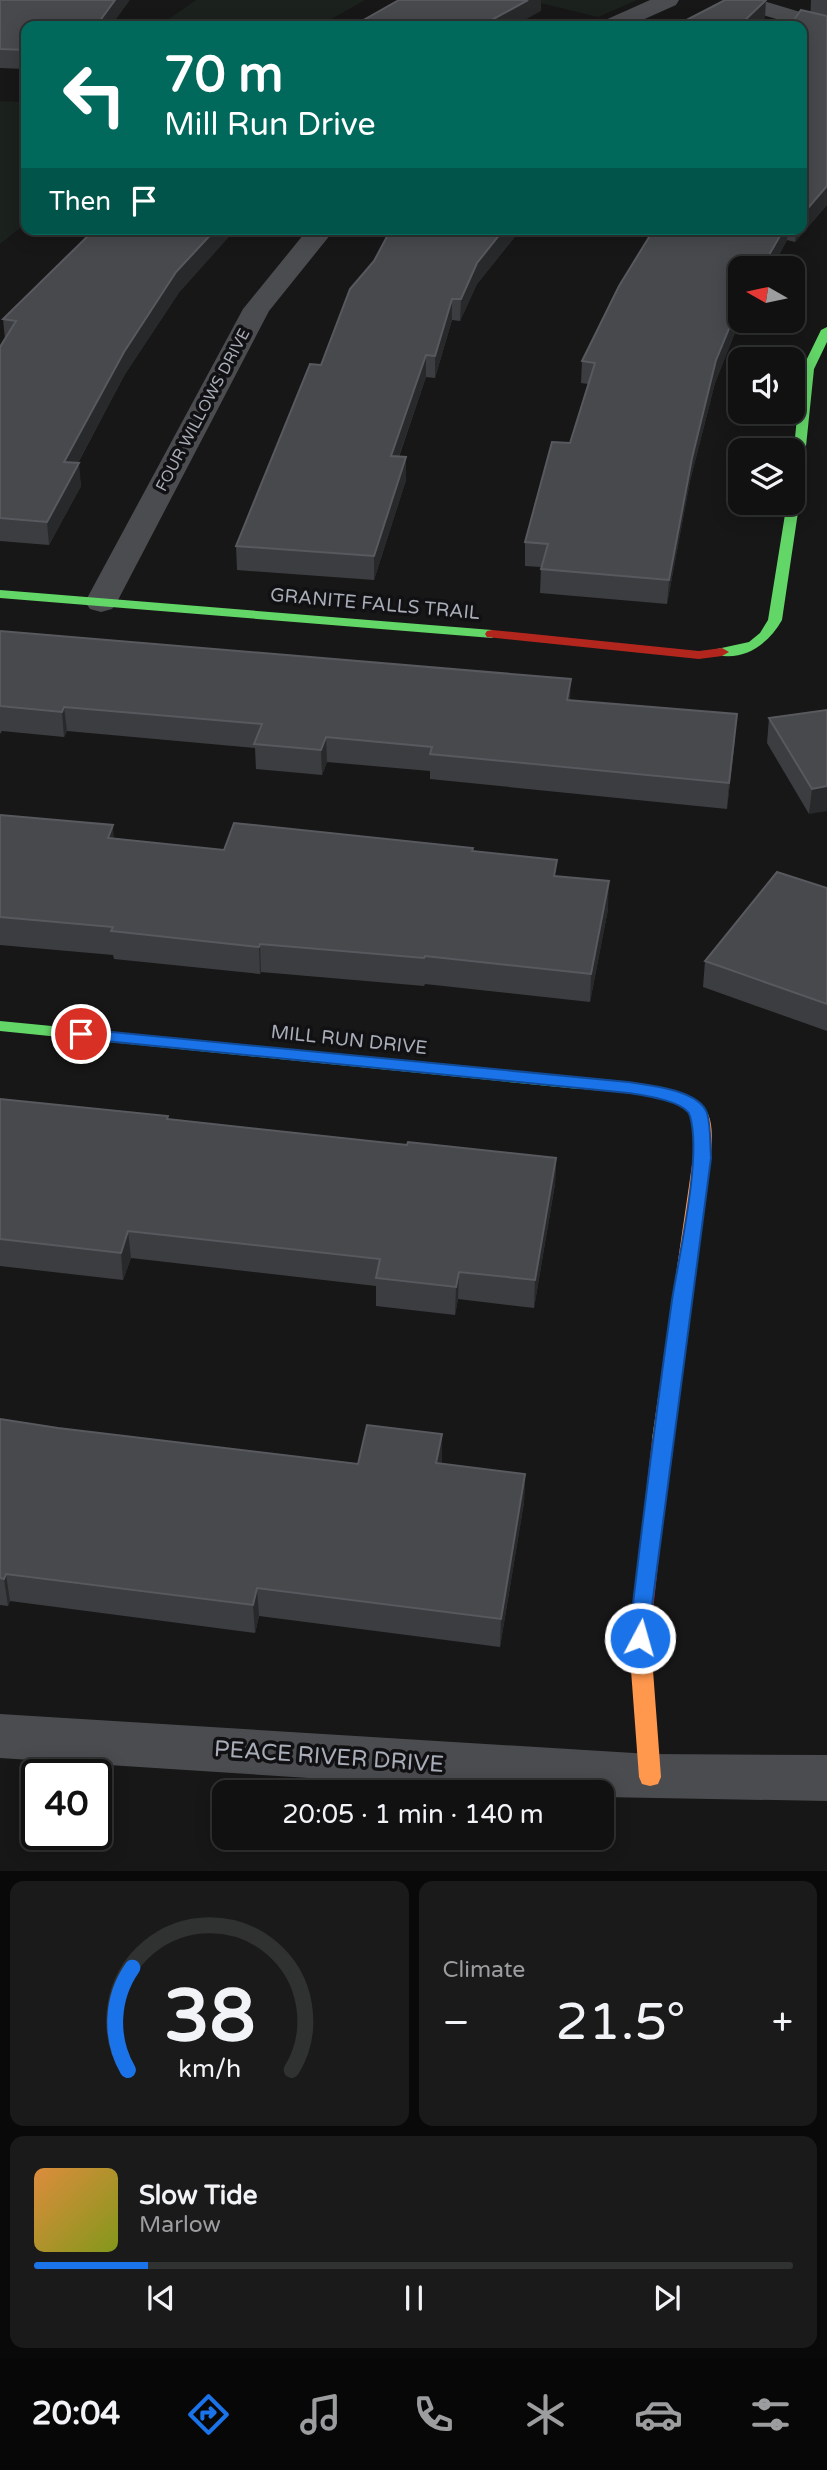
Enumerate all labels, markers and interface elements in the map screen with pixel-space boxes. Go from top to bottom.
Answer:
text: 70 m [164,46,283,105]
icon: left [49,49,140,140]
text: Mill Run Drive [164,106,376,144]
icon: arrive [125,182,163,220]
text: Then [49,186,111,217]
north arrow [728,256,805,332]
map controls [728,256,805,515]
street label: FOUR WILLOWS DRIVE [152,325,254,495]
button: sound [728,347,805,424]
button: layers [728,438,805,515]
street label: GRANITE FALLS TRAIL [269,584,481,624]
pin [51,1004,111,1064]
icon: arrive [62,1015,100,1053]
street label: MILL RUN DRIVE [270,1021,428,1059]
position arrow [603,1601,677,1675]
street label: PEACE RIVER DRIVE [213,1735,445,1779]
speed limit sign: 40 [21,1759,112,1850]
text: 20:05 · 1 min · 140 m [282,1799,544,1830]
text: Climate [443,1956,525,1984]
text: 38 [164,1973,255,2061]
text: 21.5° [556,1991,686,2054]
text: − [443,2000,470,2046]
text: + [772,2000,793,2046]
text: km/h [178,2053,241,2083]
text: Slow Tide [139,2180,257,2211]
text: Marlow [139,2211,221,2239]
icon: previous [142,2279,180,2317]
icon: pause [395,2279,433,2317]
icon: next [648,2279,686,2317]
icon: directions [184,2390,233,2439]
icon: music [296,2390,345,2439]
icon: phone [409,2390,458,2439]
icon: climate [521,2390,570,2439]
icon: car [634,2390,683,2439]
icon: filters [746,2390,795,2439]
text: 20:04 [32,2395,120,2433]

